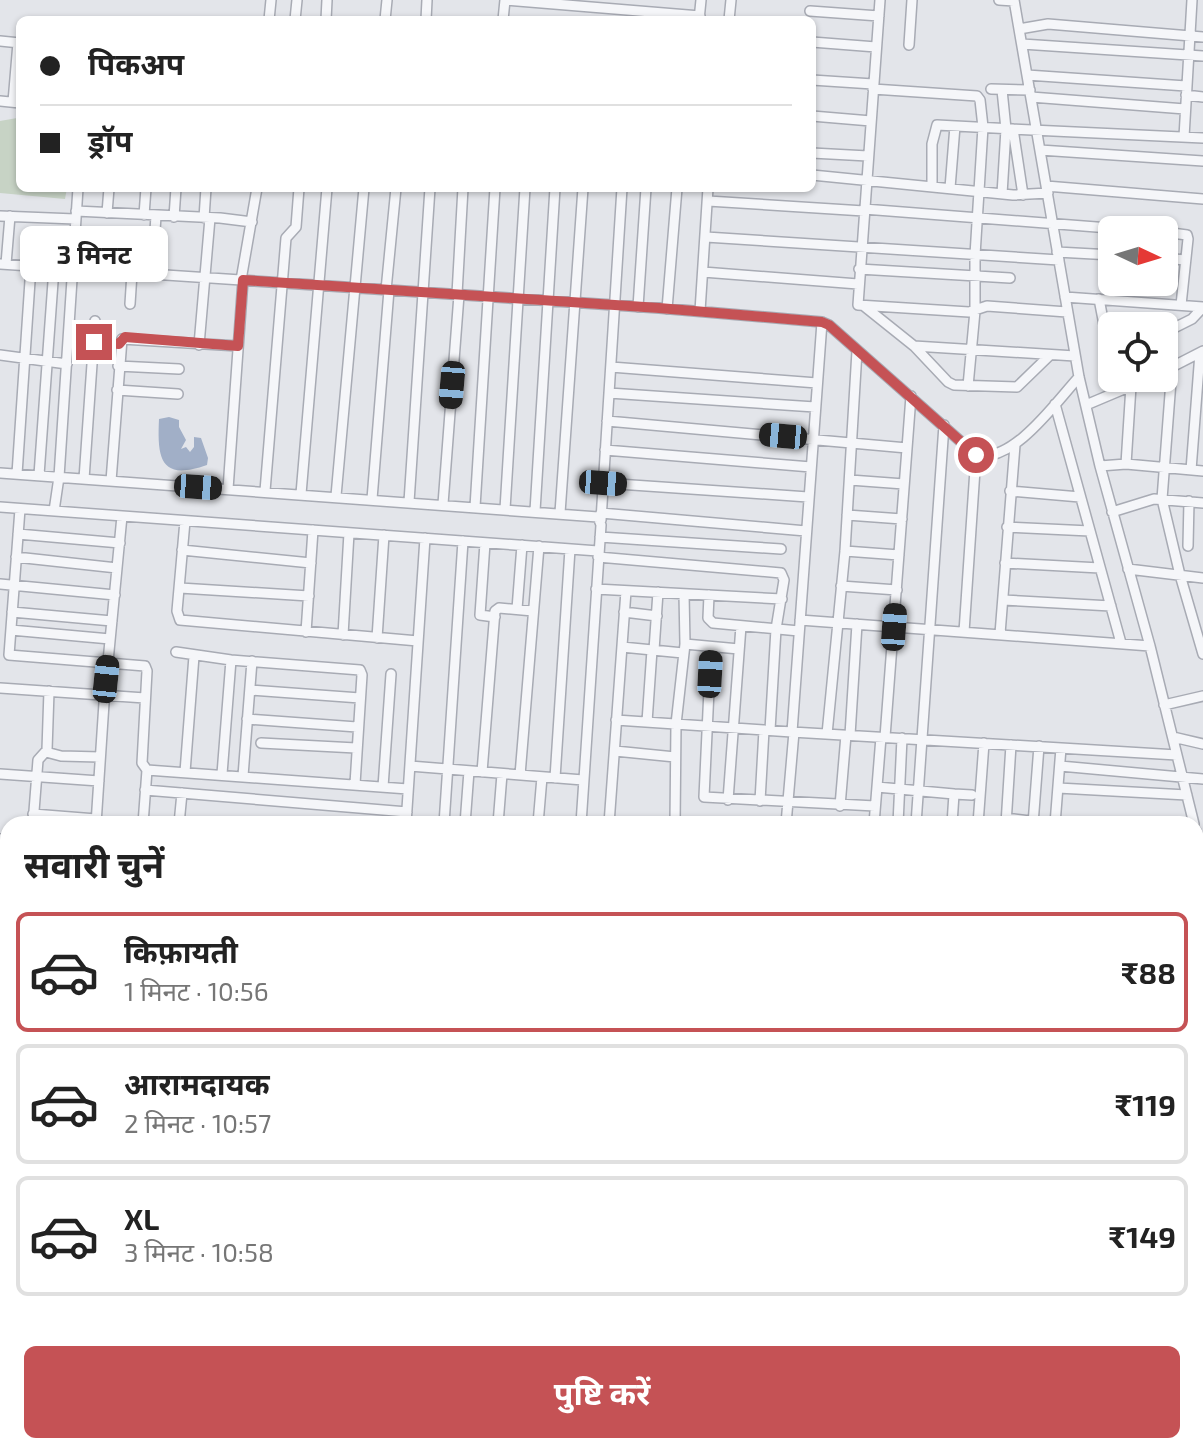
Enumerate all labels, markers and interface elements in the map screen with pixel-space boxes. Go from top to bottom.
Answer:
text: पिकअप [88,45,184,81]
text: ड्रॉप [88,122,132,158]
north arrow [1098,216,1178,296]
map controls [1098,216,1178,392]
callout: 3 मिनट [20,226,168,282]
text: 3 मिनट [57,238,131,269]
button: locate [1098,312,1178,392]
route end [76,324,112,360]
car [438,360,466,410]
car [758,422,808,450]
route start [958,437,994,473]
car [578,469,628,497]
car [173,473,223,501]
car [880,602,908,652]
car [697,649,723,699]
car [92,654,120,704]
text: सवारी चुनें [24,842,164,885]
text: किफ़ायती [124,933,238,969]
icon: car [28,936,100,1008]
text: ₹88 [1121,954,1176,990]
text: 1 मिनट · 10:56 [124,975,269,1006]
text: आरामदायक [124,1065,270,1101]
icon: car [28,1068,100,1140]
text: ₹119 [1115,1086,1176,1122]
text: 2 मिनट · 10:57 [124,1107,271,1138]
icon: car [28,1200,100,1272]
text: XL [124,1200,159,1236]
text: ₹149 [1109,1218,1176,1254]
text: 3 मिनट · 10:58 [124,1236,274,1267]
button: पुष्टि करें [24,1346,1180,1438]

